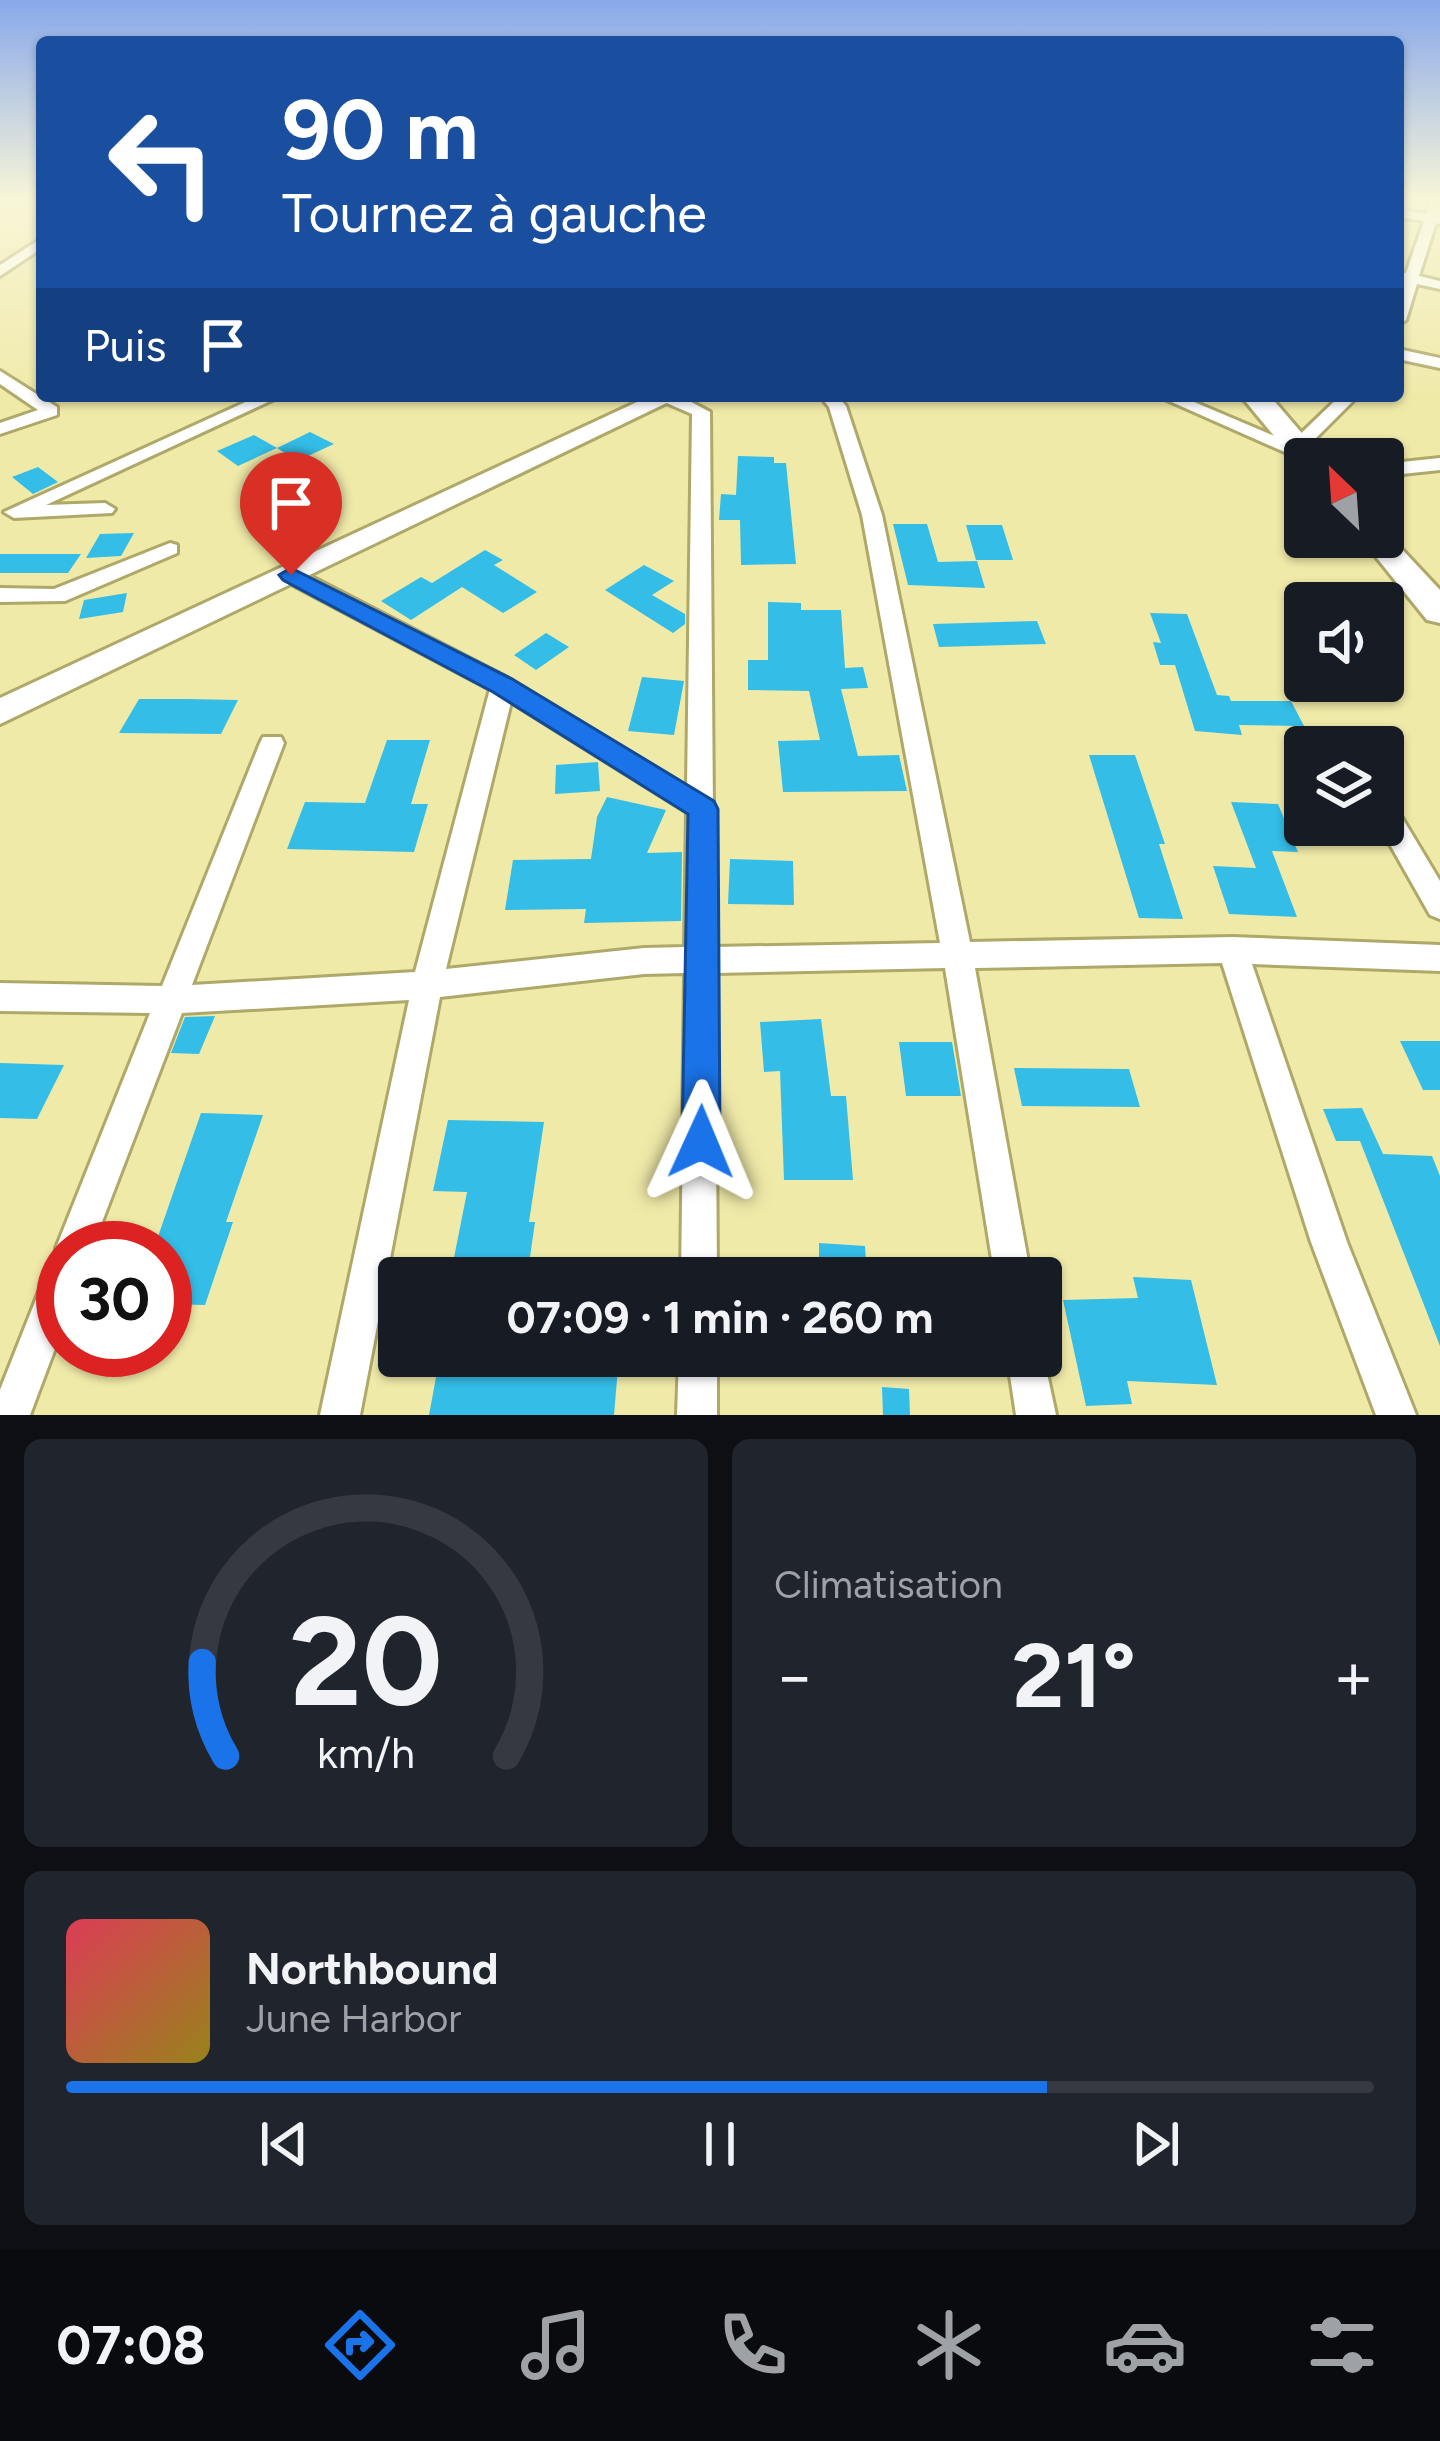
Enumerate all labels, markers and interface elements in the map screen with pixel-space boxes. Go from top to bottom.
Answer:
text: 90 m [282,79,478,180]
icon: left [84,84,240,240]
text: Tournez à gauche [282,181,707,246]
icon: arrive [190,312,256,378]
text: Puis [84,318,166,372]
north arrow [1284,438,1404,558]
map controls [1284,438,1404,846]
pin [240,452,342,575]
icon: arrive [258,470,324,536]
button: sound [1284,582,1404,702]
button: layers [1284,726,1404,846]
position arrow [638,1079,764,1205]
speed limit sign: 30 [36,1221,192,1377]
text: 07:09 · 1 min · 260 m [507,1290,933,1344]
text: Climatisation [774,1561,1003,1608]
text: 20 [289,1586,443,1736]
text: 21° [1012,1621,1136,1730]
text: − [774,1636,815,1716]
text: + [1333,1636,1374,1716]
text: km/h [317,1727,415,1779]
text: Northbound [246,1941,499,1995]
text: June Harbor [246,1995,462,2042]
icon: previous [251,2111,317,2177]
icon: pause [687,2111,753,2177]
icon: next [1123,2111,1189,2177]
icon: directions [318,2303,402,2387]
icon: music [514,2303,598,2387]
icon: phone [711,2303,795,2387]
icon: climate [907,2303,991,2387]
icon: car [1103,2303,1187,2387]
icon: filters [1300,2303,1384,2387]
text: 07:08 [56,2313,206,2378]

